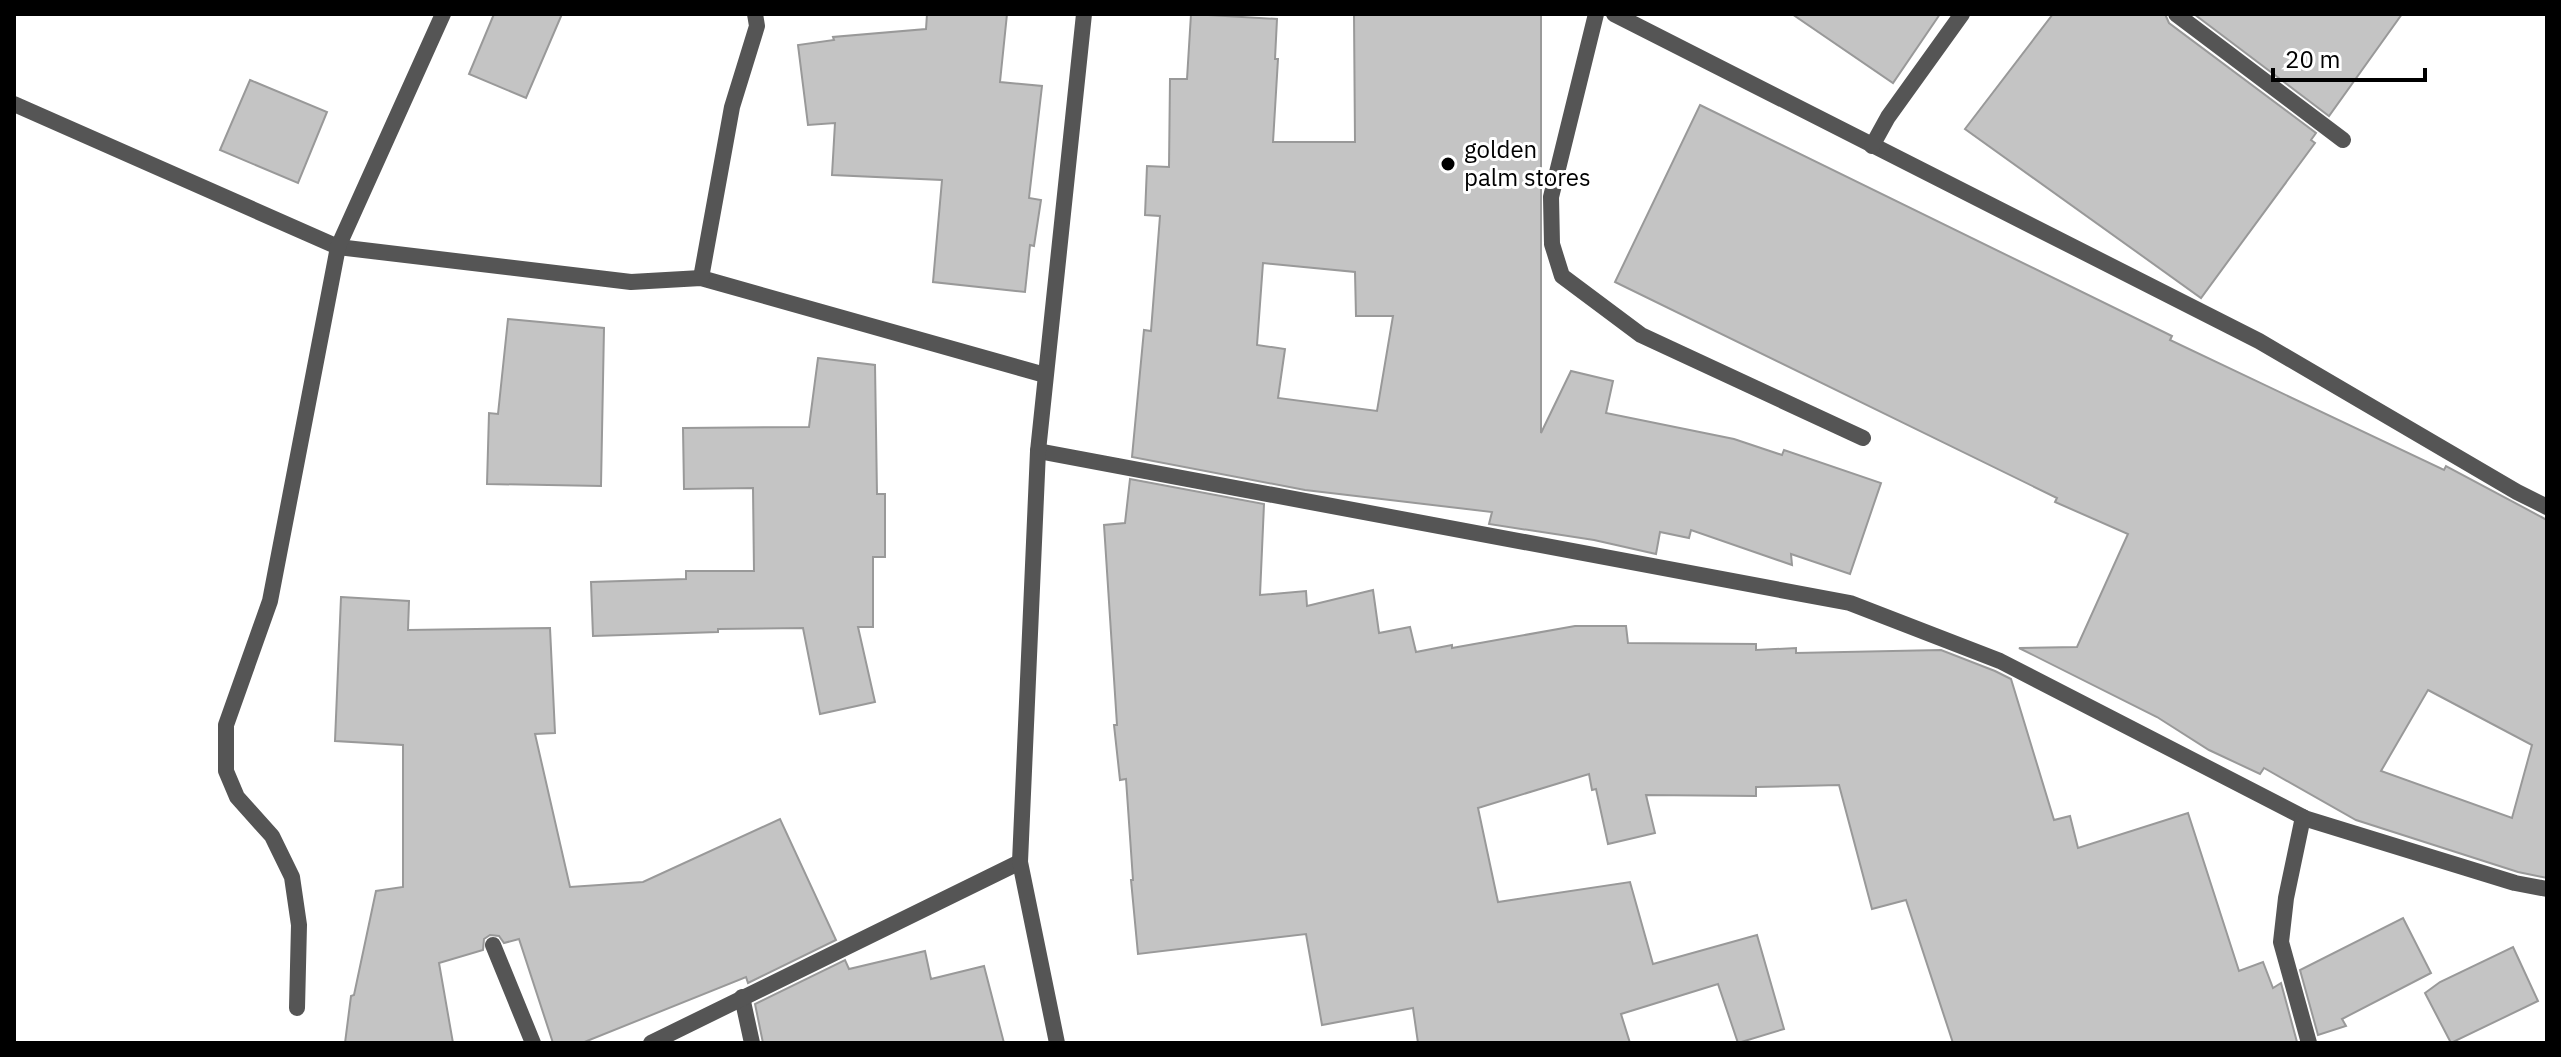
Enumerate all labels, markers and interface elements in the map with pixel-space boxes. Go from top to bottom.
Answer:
scale bar [2273,32,2425,82]
text: 20 m [2285,43,2340,75]
place label: golden palm stores [1464,133,1591,193]
marker: golden palm stores [1439,155,1457,173]

